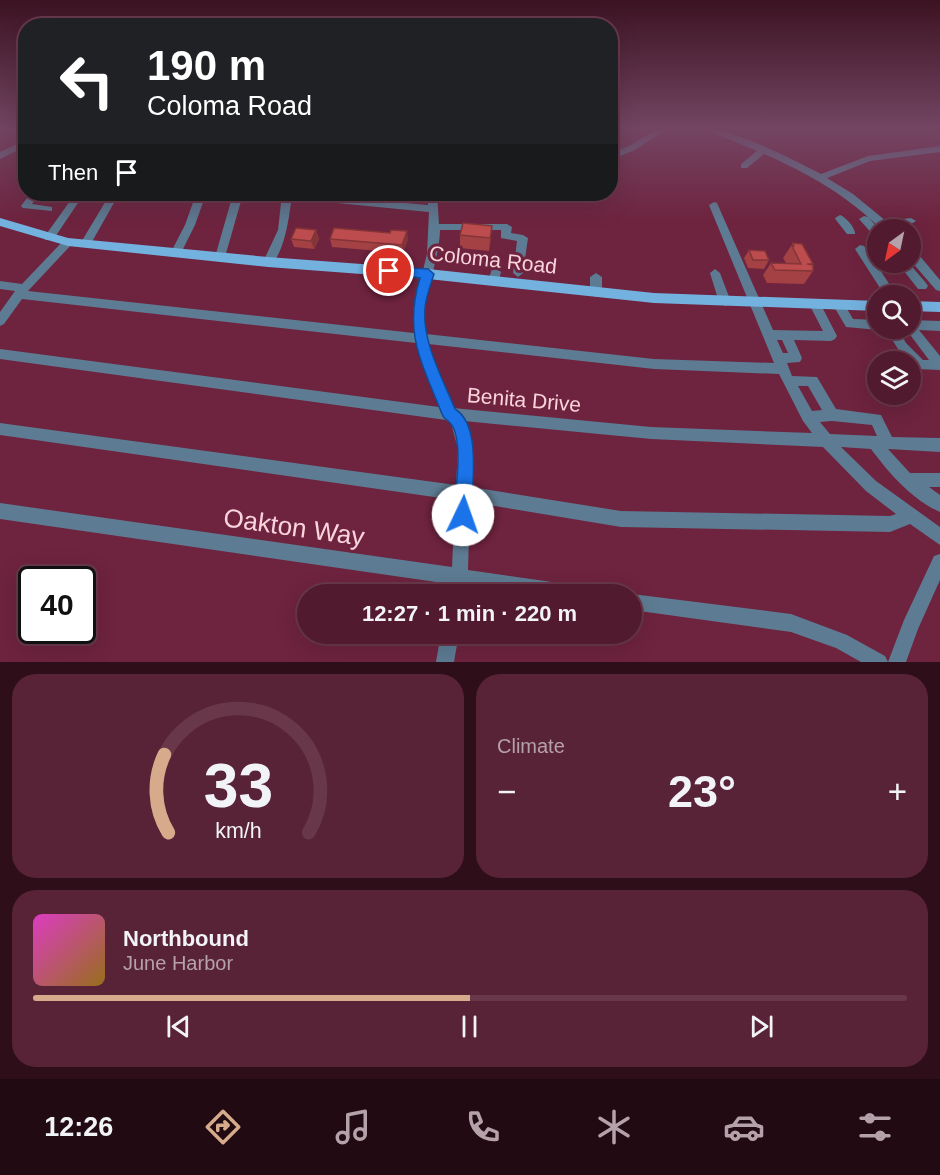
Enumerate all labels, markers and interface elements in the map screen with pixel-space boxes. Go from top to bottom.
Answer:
icon: left [48,42,126,120]
text: 190 m [147,42,266,89]
text: Coloma Road [147,91,312,121]
icon: arrive [110,156,143,189]
text: Then [48,160,98,185]
north arrow [867,219,921,273]
map controls [867,219,921,405]
street label: Coloma Road [428,241,558,278]
pin [363,245,414,296]
icon: arrive [372,254,405,287]
button: search [867,285,921,339]
button: layers [867,351,921,405]
street label: Benita Drive [466,383,582,416]
position arrow [431,483,495,547]
street label: Oakton Way [222,502,366,552]
speed limit sign: 40 [18,566,96,644]
text: 12:27 · 1 min · 220 m [362,601,577,626]
text: Climate [497,735,565,757]
text: 33 [203,751,273,820]
text: 23° [668,766,736,817]
text: − [497,773,516,810]
text: + [888,773,907,810]
text: km/h [215,819,261,843]
text: Northbound [123,926,249,951]
text: June Harbor [123,952,233,974]
icon: previous [162,1010,195,1043]
icon: pause [453,1010,486,1043]
icon: next [745,1010,778,1043]
icon: directions [202,1106,244,1148]
icon: music [332,1106,374,1148]
icon: phone [462,1106,504,1148]
icon: climate [593,1106,635,1148]
icon: car [723,1106,765,1148]
icon: filters [854,1106,896,1148]
text: 12:26 [44,1112,113,1142]

